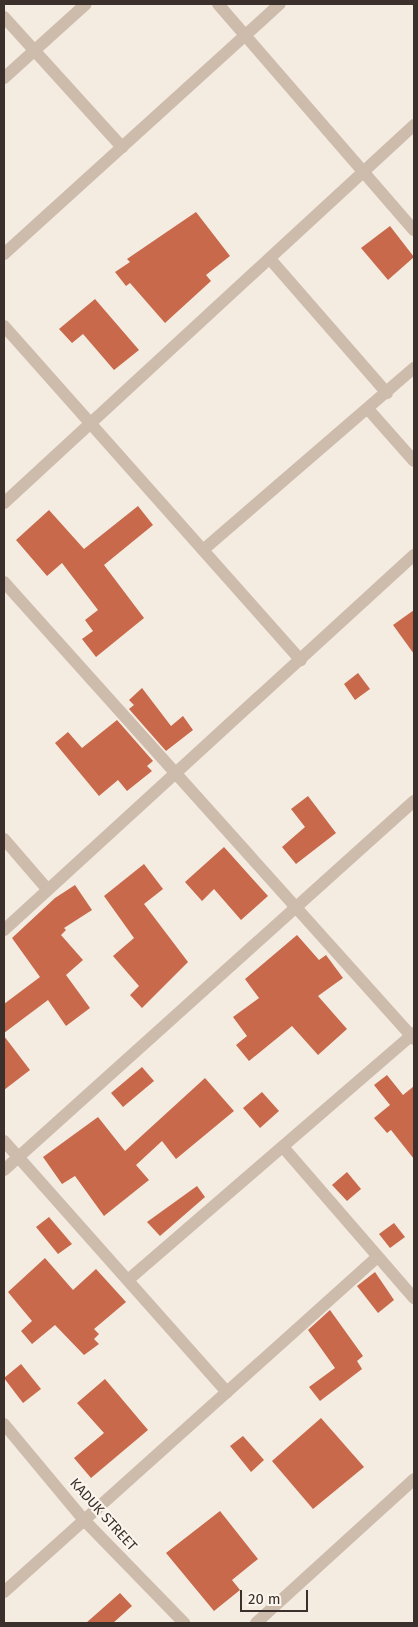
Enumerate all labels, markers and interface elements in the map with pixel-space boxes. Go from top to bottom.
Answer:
street label: KADUK STREET [66,1475,140,1555]
scale bar [243,1580,310,1612]
text: 20 m [248,1590,281,1608]

